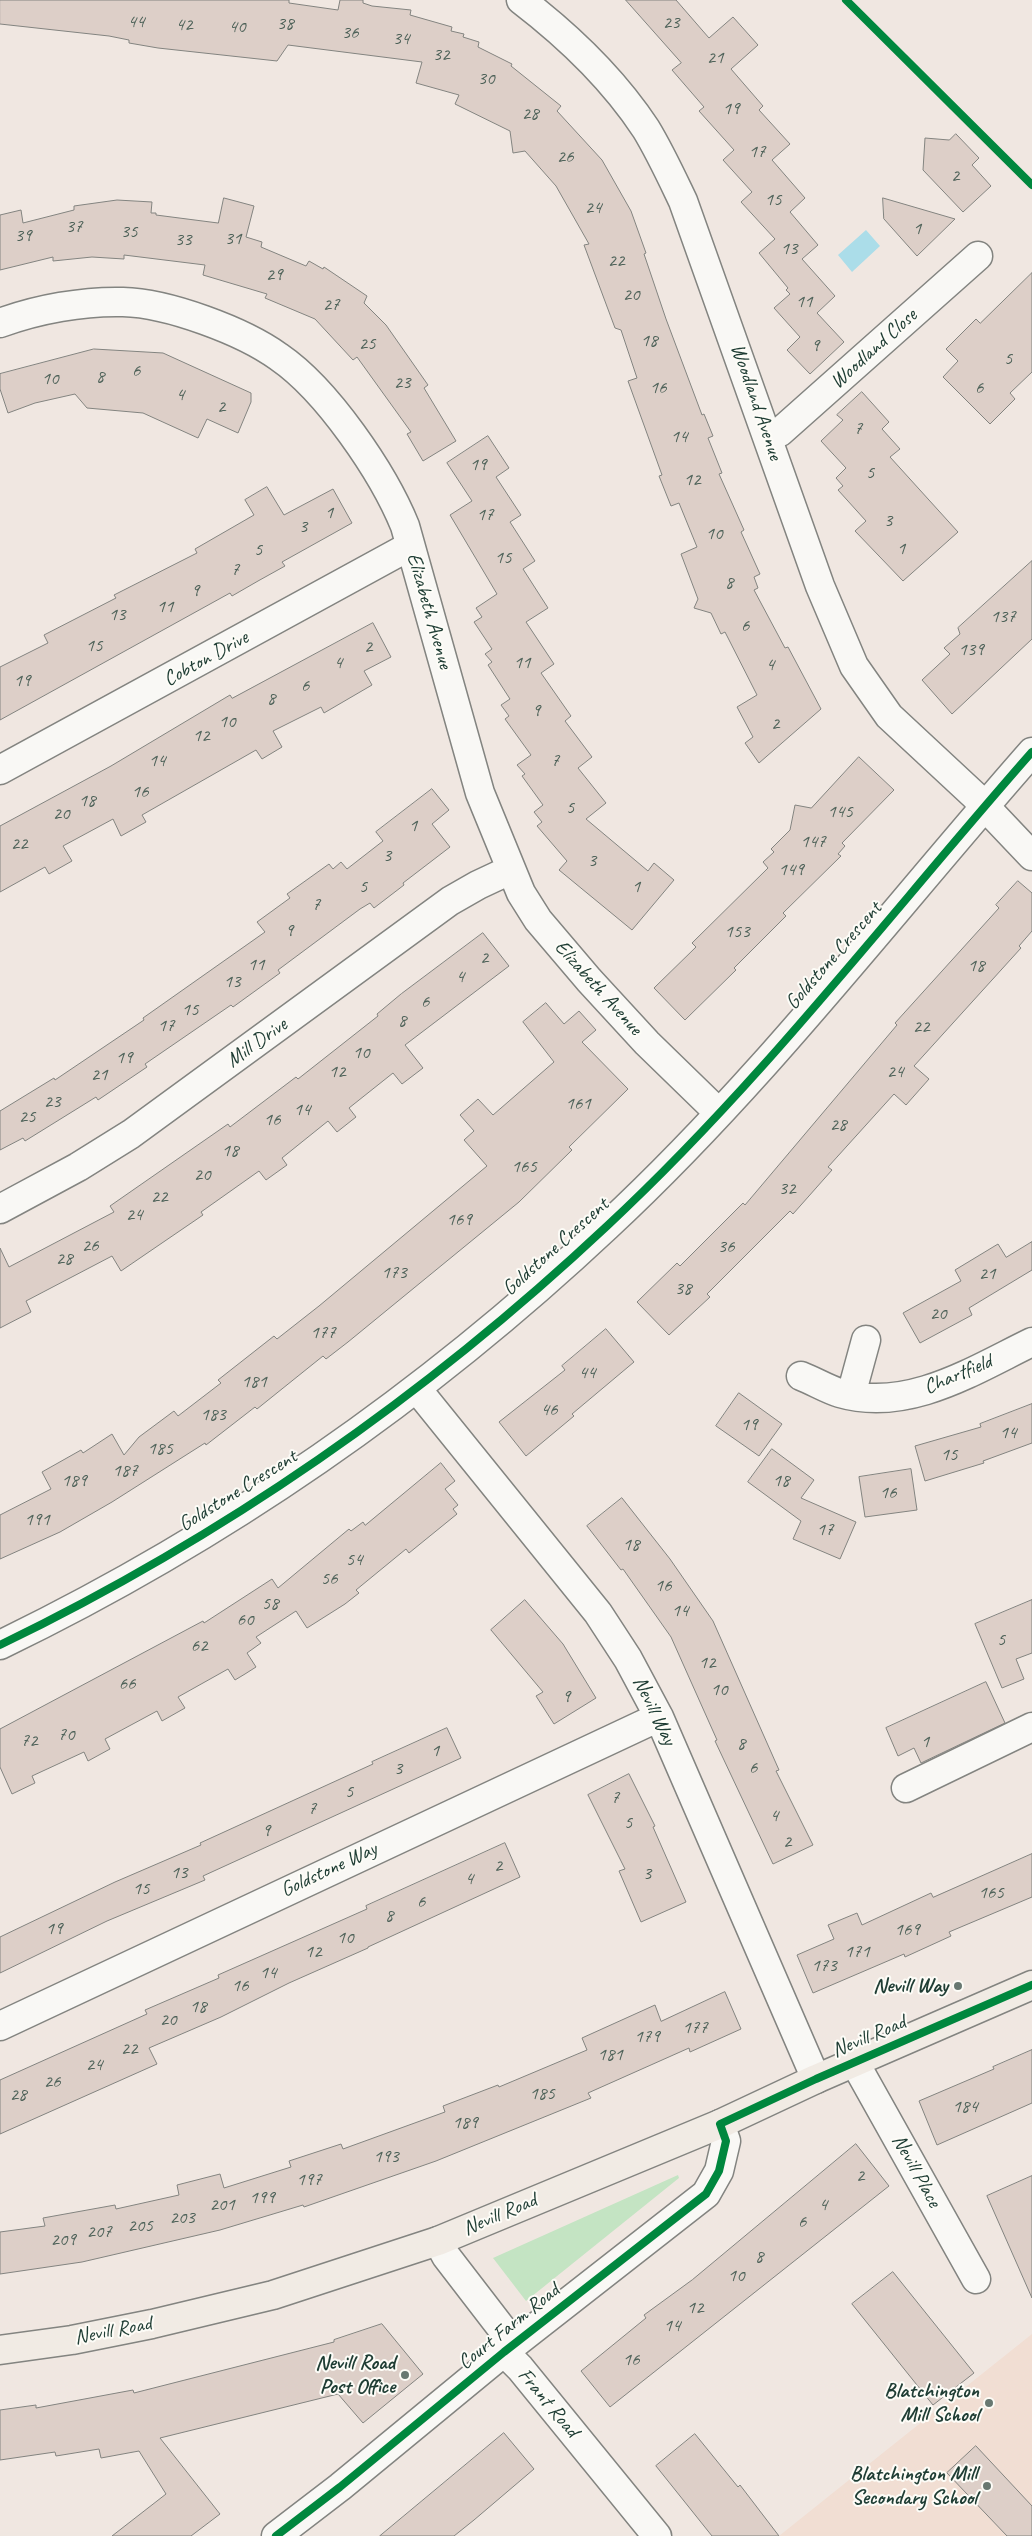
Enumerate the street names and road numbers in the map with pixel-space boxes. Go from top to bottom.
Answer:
street label: Woodland Close [825,303,923,395]
street label: Woodland Avenue [724,341,788,463]
street label: Elizabeth Avenue [400,550,458,672]
street label: Cobton Drive [159,625,253,693]
street label: Goldstone Crescent [780,897,888,1015]
street label: Elizabeth Avenue [549,935,647,1041]
street label: Mill Drive [222,1012,292,1074]
street label: Goldstone Crescent [497,1193,615,1301]
street label: Chartfield [920,1349,996,1401]
street label: Goldstone Crescent [174,1445,302,1537]
street label: Nevill Way [627,1672,681,1750]
street label: Goldstone Way [277,1837,381,1903]
street label: Nevill Road [828,2010,910,2064]
street label: Nevill Place [886,2130,946,2212]
street label: Nevill Road [459,2188,541,2242]
street label: Court Farm Road [453,2278,565,2376]
street label: Nevill Road [72,2311,154,2351]
street label: Frant Road [512,2363,584,2443]

